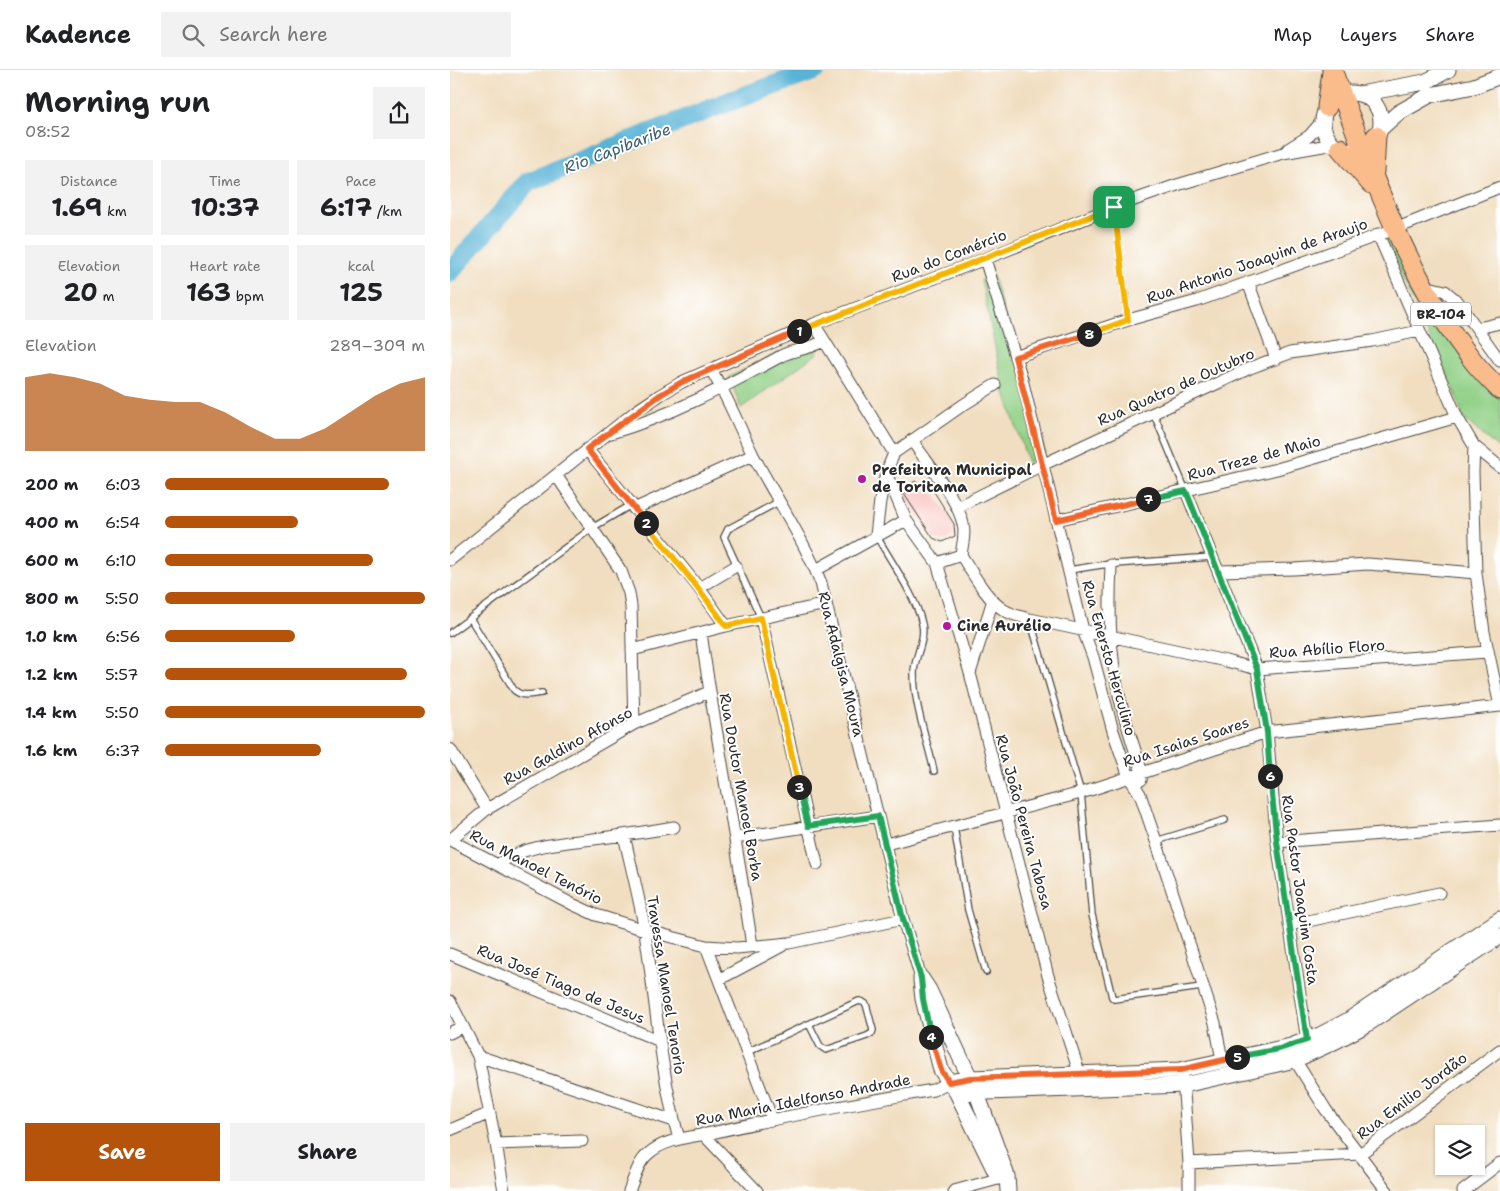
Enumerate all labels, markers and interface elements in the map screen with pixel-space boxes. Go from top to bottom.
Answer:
search box [161,12,511,57]
text: Kadence [25,19,131,51]
icon: search [179,21,207,49]
text: Search here [219,22,328,47]
text: Map [1274,23,1312,47]
text: Layers [1340,23,1397,47]
text: Share [1425,23,1475,47]
text: Morning run [25,83,210,121]
button: share [373,87,425,139]
water label: Rio Capibaribe [561,118,674,178]
text: 08:52 [25,121,71,142]
text: Distance [60,172,118,190]
text: Time [209,172,241,190]
text: Pace [346,172,376,190]
pin [1093,186,1135,228]
text: 1.69 [51,190,102,224]
text: 10:37 [190,190,260,224]
text: 6:17 [320,190,372,224]
icon: arrive [1100,193,1128,221]
text: km [102,202,127,220]
text: /km [372,202,402,220]
street label: Rua Antonio Joaquim de Araujo [1144,214,1370,308]
street label: Rua do Comércio [889,225,1009,287]
text: Elevation [58,257,120,275]
text: Heart rate [189,257,261,275]
text: kcal [347,257,375,275]
text: 20 [63,275,98,309]
text: 163 [186,275,231,309]
text: 125 [339,275,383,309]
text: m [98,287,115,305]
text: bpm [231,287,264,305]
road number: BR-104 [1411,302,1471,325]
pin: 1 [786,318,812,344]
text: 1 [796,322,803,340]
pin: 8 [1076,322,1102,346]
text: 8 [1085,325,1094,343]
text: Elevation [25,335,97,356]
text: 289–309 m [329,335,425,356]
street label: Rua Quatro de Outubro [1094,343,1258,431]
street label: Rua Treze de Maio [1185,431,1323,485]
place label: Prefeitura Municipal de Toritama [872,460,1032,497]
marker: Prefeitura Municipal de Toritama [856,473,868,485]
text: 200 m [25,474,78,495]
text: 6:03 [105,474,141,495]
pin: 7 [1136,486,1160,512]
text: 7 [1144,490,1153,508]
pin: 2 [634,510,658,536]
text: 400 m [25,512,79,533]
text: 6:54 [105,512,140,533]
text: 2 [642,514,651,532]
text: 600 m [25,550,79,571]
text: 6:10 [105,550,136,571]
street label: Rua Enersto Herculino [1077,578,1141,738]
text: 800 m [25,588,79,609]
text: 5:50 [105,588,139,609]
street label: Rua Adalgisa Moura [813,589,869,739]
place label: Cine Aurélio [957,616,1052,636]
marker: Cine Aurélio [941,620,953,632]
text: 1.0 km [25,626,77,647]
text: 6:56 [105,626,140,647]
street label: Rua Abílio Floro [1268,635,1386,663]
text: 1.2 km [25,664,78,685]
text: 5:57 [105,664,138,685]
street label: Rua Doutor Manoel Borba [715,692,767,883]
text: 1.4 km [25,702,77,723]
text: 5:50 [105,702,139,723]
street label: Rua Galdino Afonso [500,702,636,790]
street label: Rua Isaias Soares [1120,712,1252,772]
street label: Rua João Pereira Tabosa [991,732,1057,912]
text: 1.6 km [25,740,77,761]
text: 6:37 [105,740,140,761]
pin: 6 [1258,764,1282,788]
text: 6 [1266,767,1275,785]
pin: 3 [786,774,812,800]
text: 3 [795,778,804,796]
street label: Rua Pastor Joaquim Costa [1277,794,1323,987]
street label: Rua Manoel Tenório [466,825,606,909]
street label: Travessa Manoel Tenorio [642,894,690,1076]
street label: Rua José Tiago de Jesus [474,940,648,1028]
pin: 4 [918,1024,944,1050]
text: 4 [927,1028,936,1046]
pin: 5 [1224,1044,1250,1070]
text: 5 [1233,1048,1242,1066]
street label: Rua Emilio Jordão [1353,1048,1471,1144]
street label: Rua Maria Idelfonso Andrade [694,1069,912,1131]
button: Save [25,1123,220,1181]
button: Share [230,1123,425,1181]
map controls [1435,1125,1485,1175]
button: layers [1435,1125,1485,1175]

